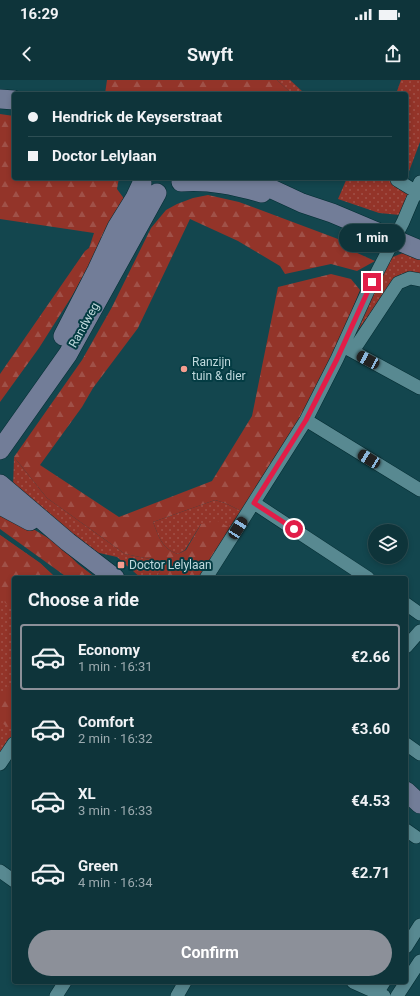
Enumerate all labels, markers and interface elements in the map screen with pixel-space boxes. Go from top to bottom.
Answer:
text: 16:29 [20,5,59,23]
icon: back [16,43,38,65]
icon: share [382,43,404,65]
text: Swyft [187,44,233,65]
text: Hendrick de Keyserstraat [52,108,222,126]
text: Doctor Lelylaan [52,147,157,165]
callout: 1 min [339,224,405,252]
text: 1 min [356,230,388,245]
route end [363,273,381,291]
street label: Randweg [66,300,102,350]
car [355,349,381,371]
place label: Ranzijn tuin & dier [192,355,246,383]
marker: Ranzijn tuin & dier [179,364,189,374]
car [356,448,382,470]
car [226,515,250,541]
route start [285,520,303,538]
map controls [368,524,408,564]
button: layers [368,524,408,564]
place label: Doctor Lelylaan [129,558,212,572]
marker: Doctor Lelylaan [116,560,126,570]
text: Choose a ride [28,589,139,610]
icon: car [30,639,66,675]
text: Economy [78,641,140,659]
text: €2.66 [351,648,390,666]
text: 1 min · 16:31 [78,659,153,674]
icon: car [30,711,66,747]
text: Comfort [78,713,134,731]
text: €3.60 [351,720,390,738]
text: 2 min · 16:32 [78,731,153,746]
icon: car [30,783,66,819]
text: XL [78,785,96,803]
text: €4.53 [351,792,390,810]
text: 3 min · 16:33 [78,803,153,818]
icon: car [30,855,66,891]
text: Green [78,857,118,875]
text: €2.71 [351,864,390,882]
text: 4 min · 16:34 [78,875,153,890]
button: Confirm [28,930,392,976]

